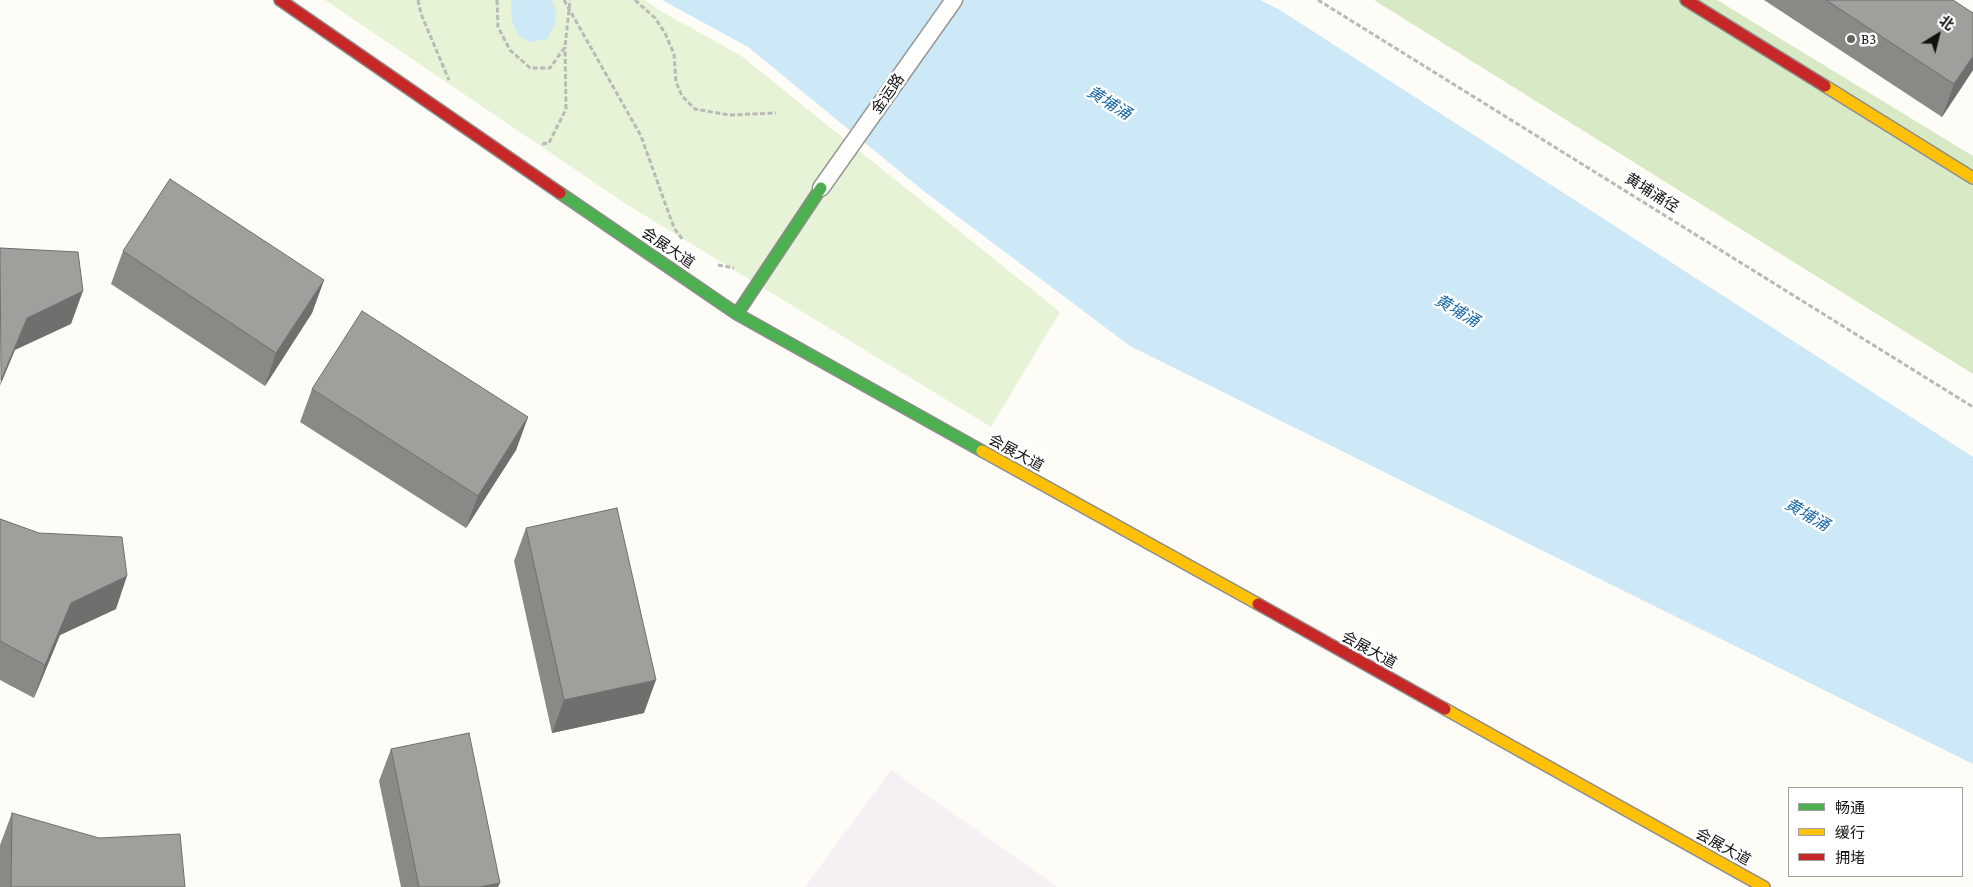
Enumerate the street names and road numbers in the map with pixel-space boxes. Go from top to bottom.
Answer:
street label: 金运路 [868,70,908,118]
street label: 黄埔涌径 [1622,169,1682,217]
street label: 会展大道 [638,224,698,272]
street label: 会展大道 [985,431,1047,475]
street label: 会展大道 [1338,628,1400,672]
street label: 会展大道 [1692,825,1754,869]

